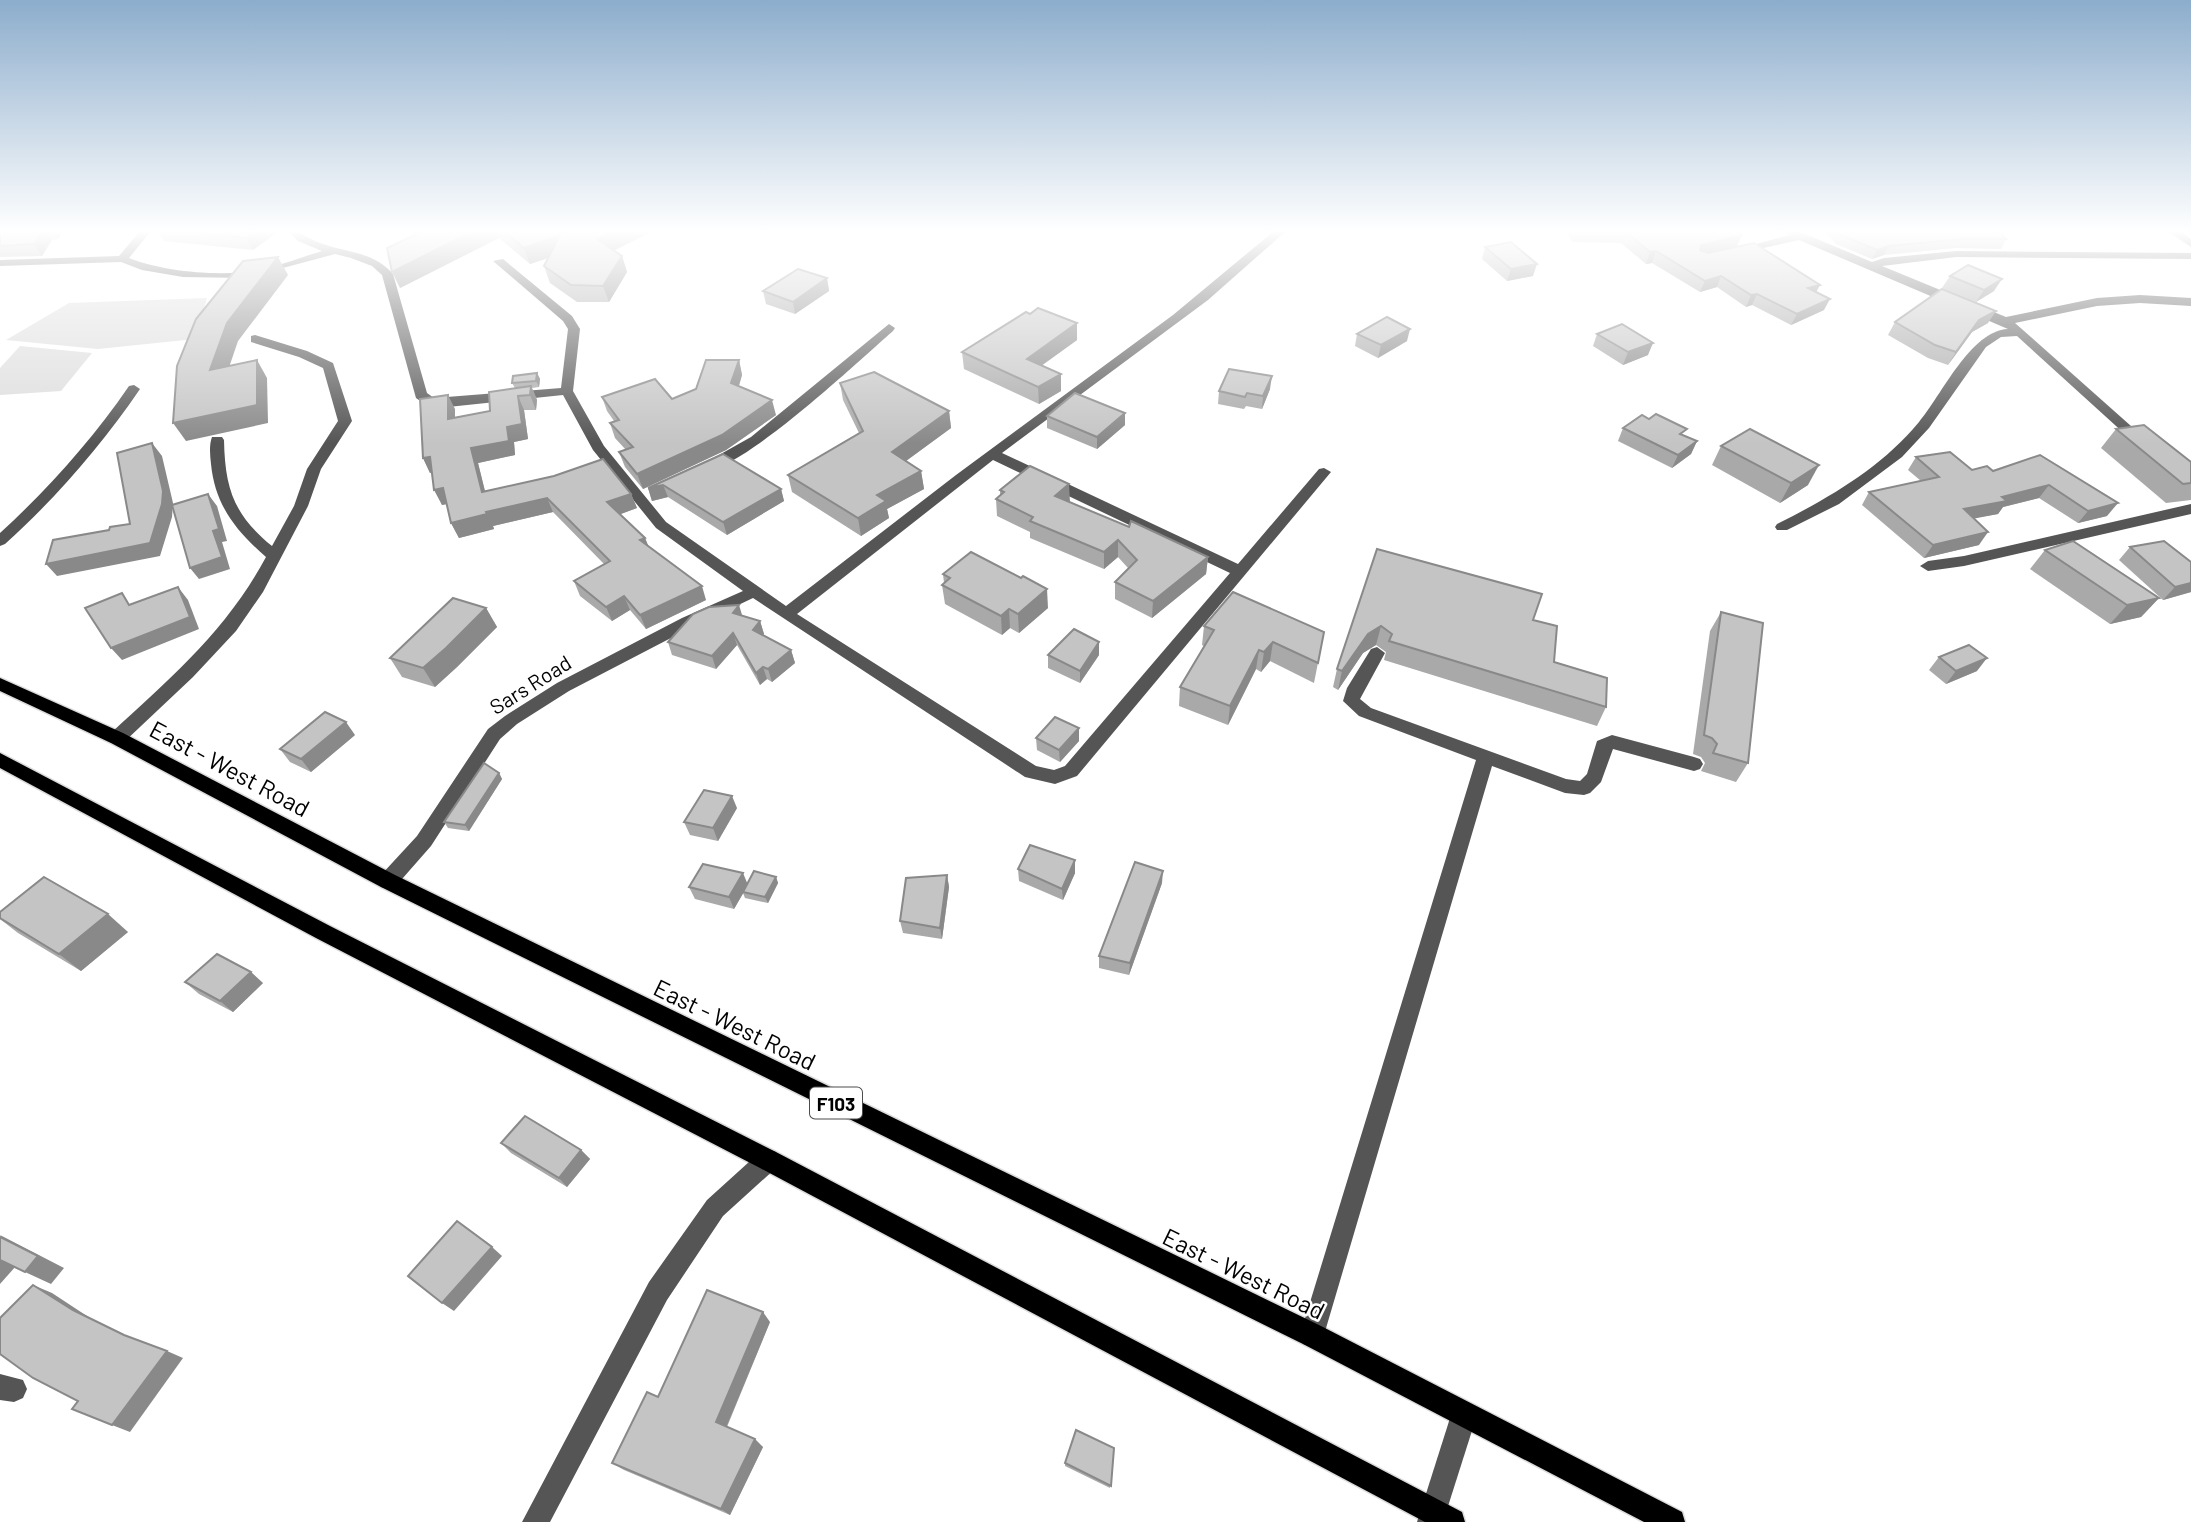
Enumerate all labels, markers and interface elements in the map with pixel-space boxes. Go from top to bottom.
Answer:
street label: Sars Road [485,649,575,719]
street label: East - West Road [145,714,315,822]
street label: East - West Road [649,972,821,1076]
road number: F103 [810,1088,862,1119]
street label: East - West Road [1158,1221,1330,1325]

